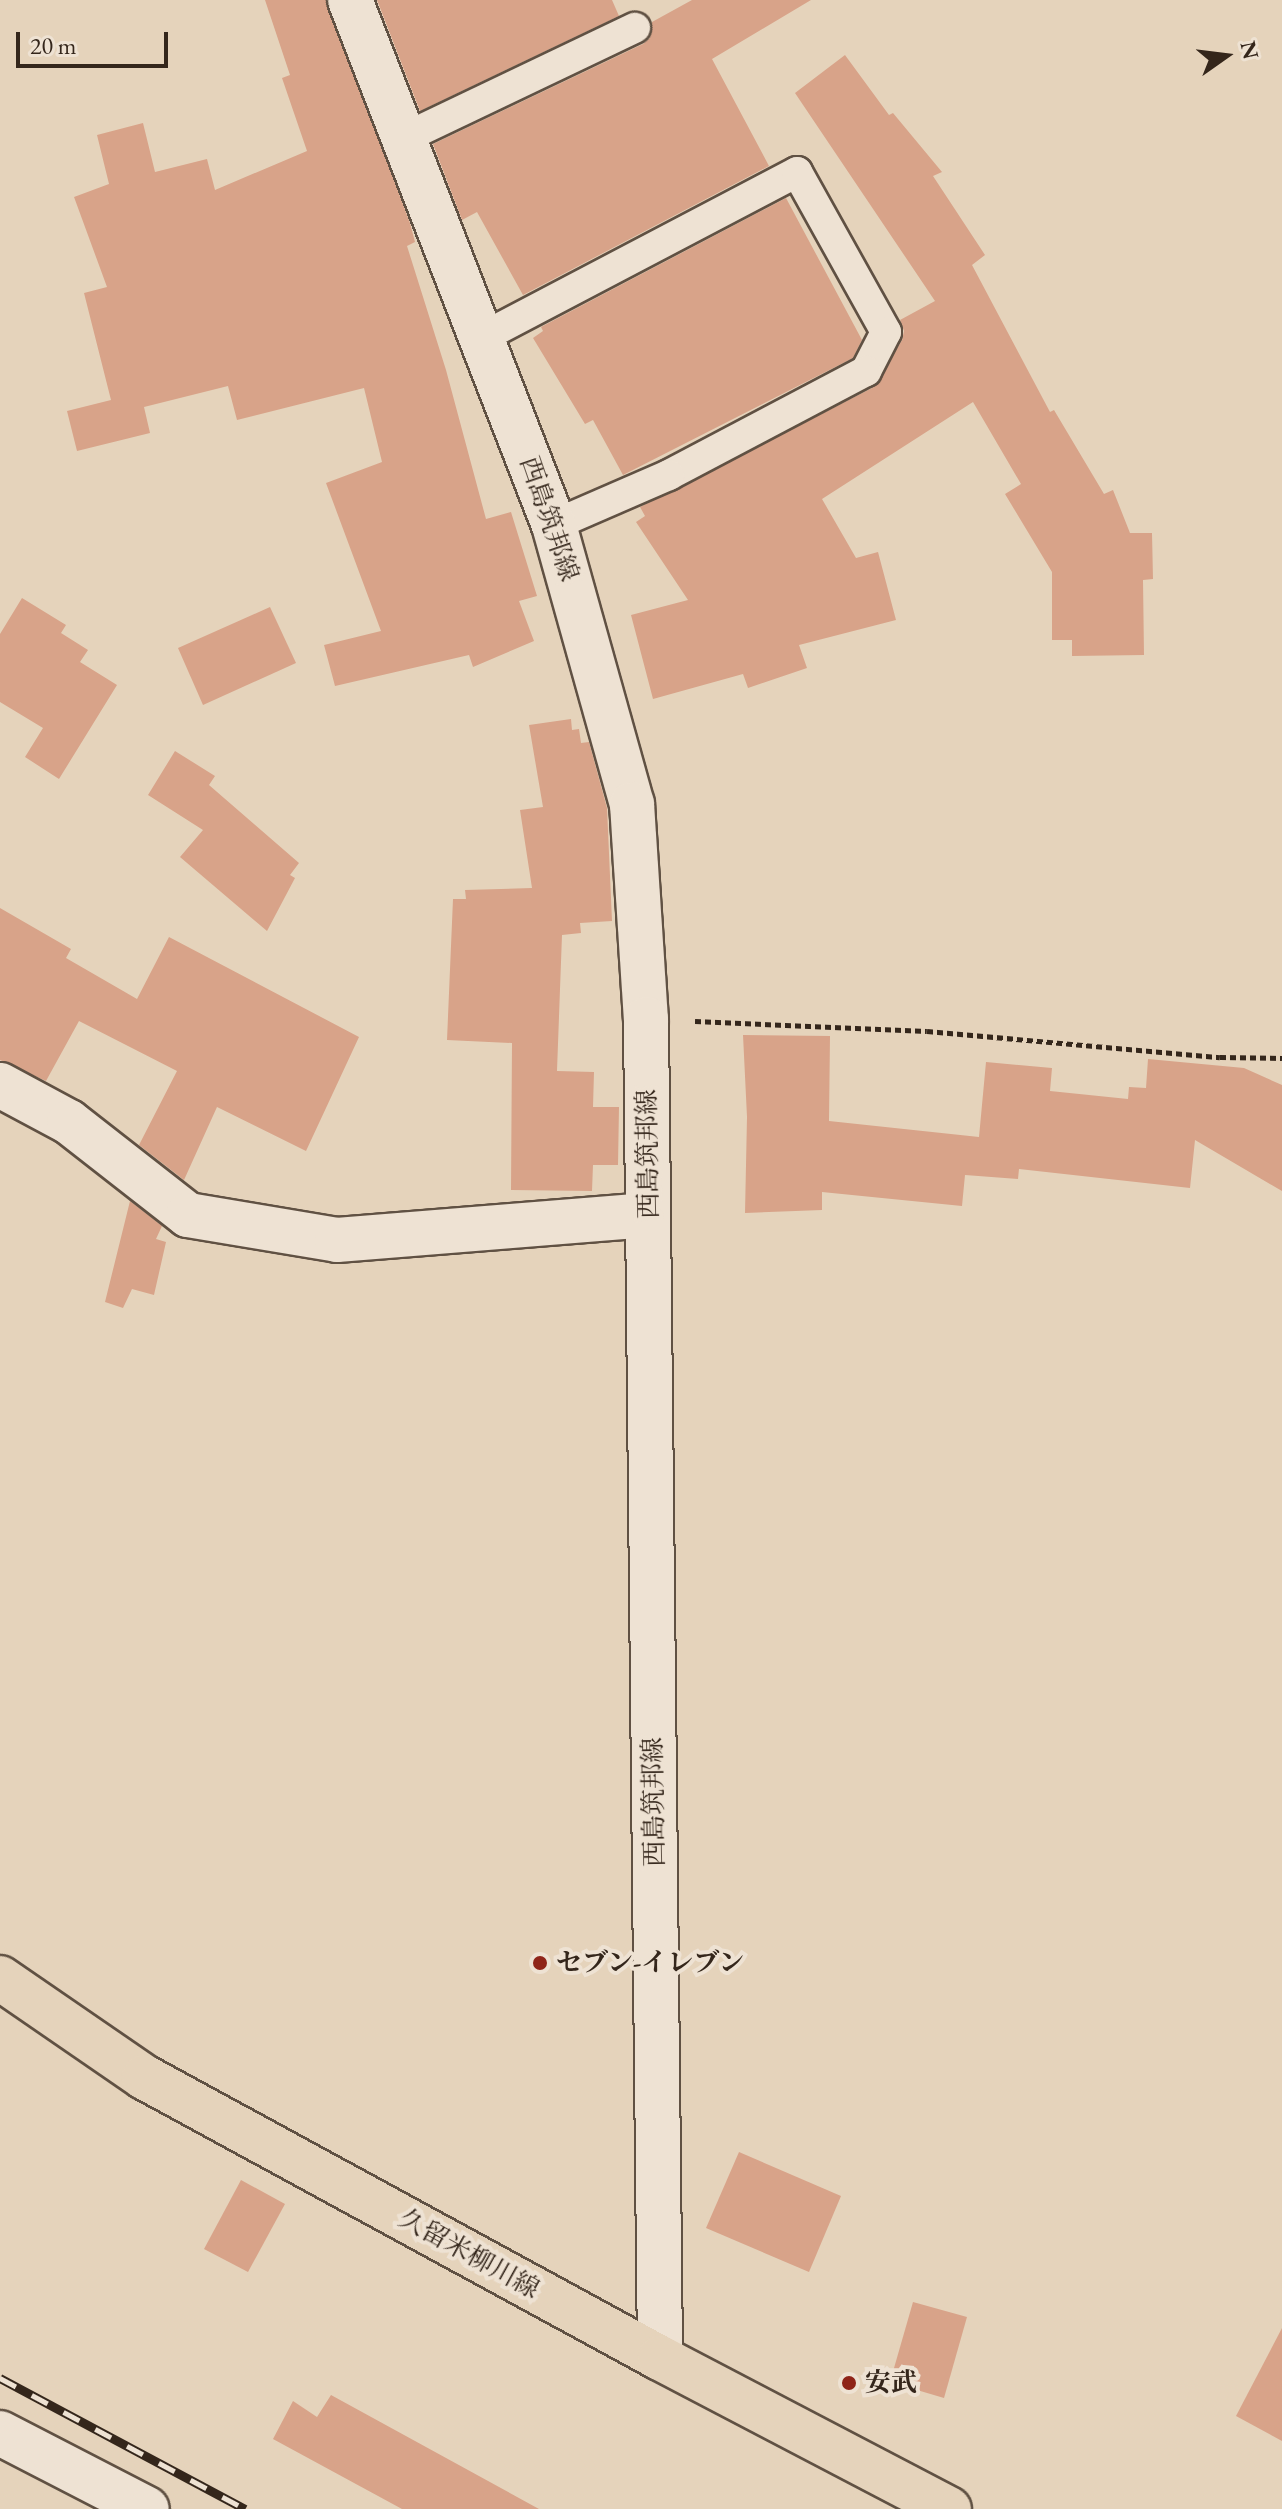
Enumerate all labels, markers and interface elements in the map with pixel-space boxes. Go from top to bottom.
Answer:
scale bar [20,16,172,66]
north arrow [1186,16,1266,96]
text: 20 m [30,30,77,61]
text: N [1234,38,1266,62]
street label: 西島筑邦線 [513,452,585,586]
street label: 西島筑邦線 [631,1089,665,1219]
street label: 西島筑邦線 [637,1737,671,1867]
place label: セブン-イレブン [556,1947,746,1979]
marker: セブン-イレブン [531,1954,549,1972]
street label: 久留米柳川線 [393,2203,545,2305]
place label: 安武 [865,2367,917,2399]
marker: 安武 [840,2374,858,2392]

